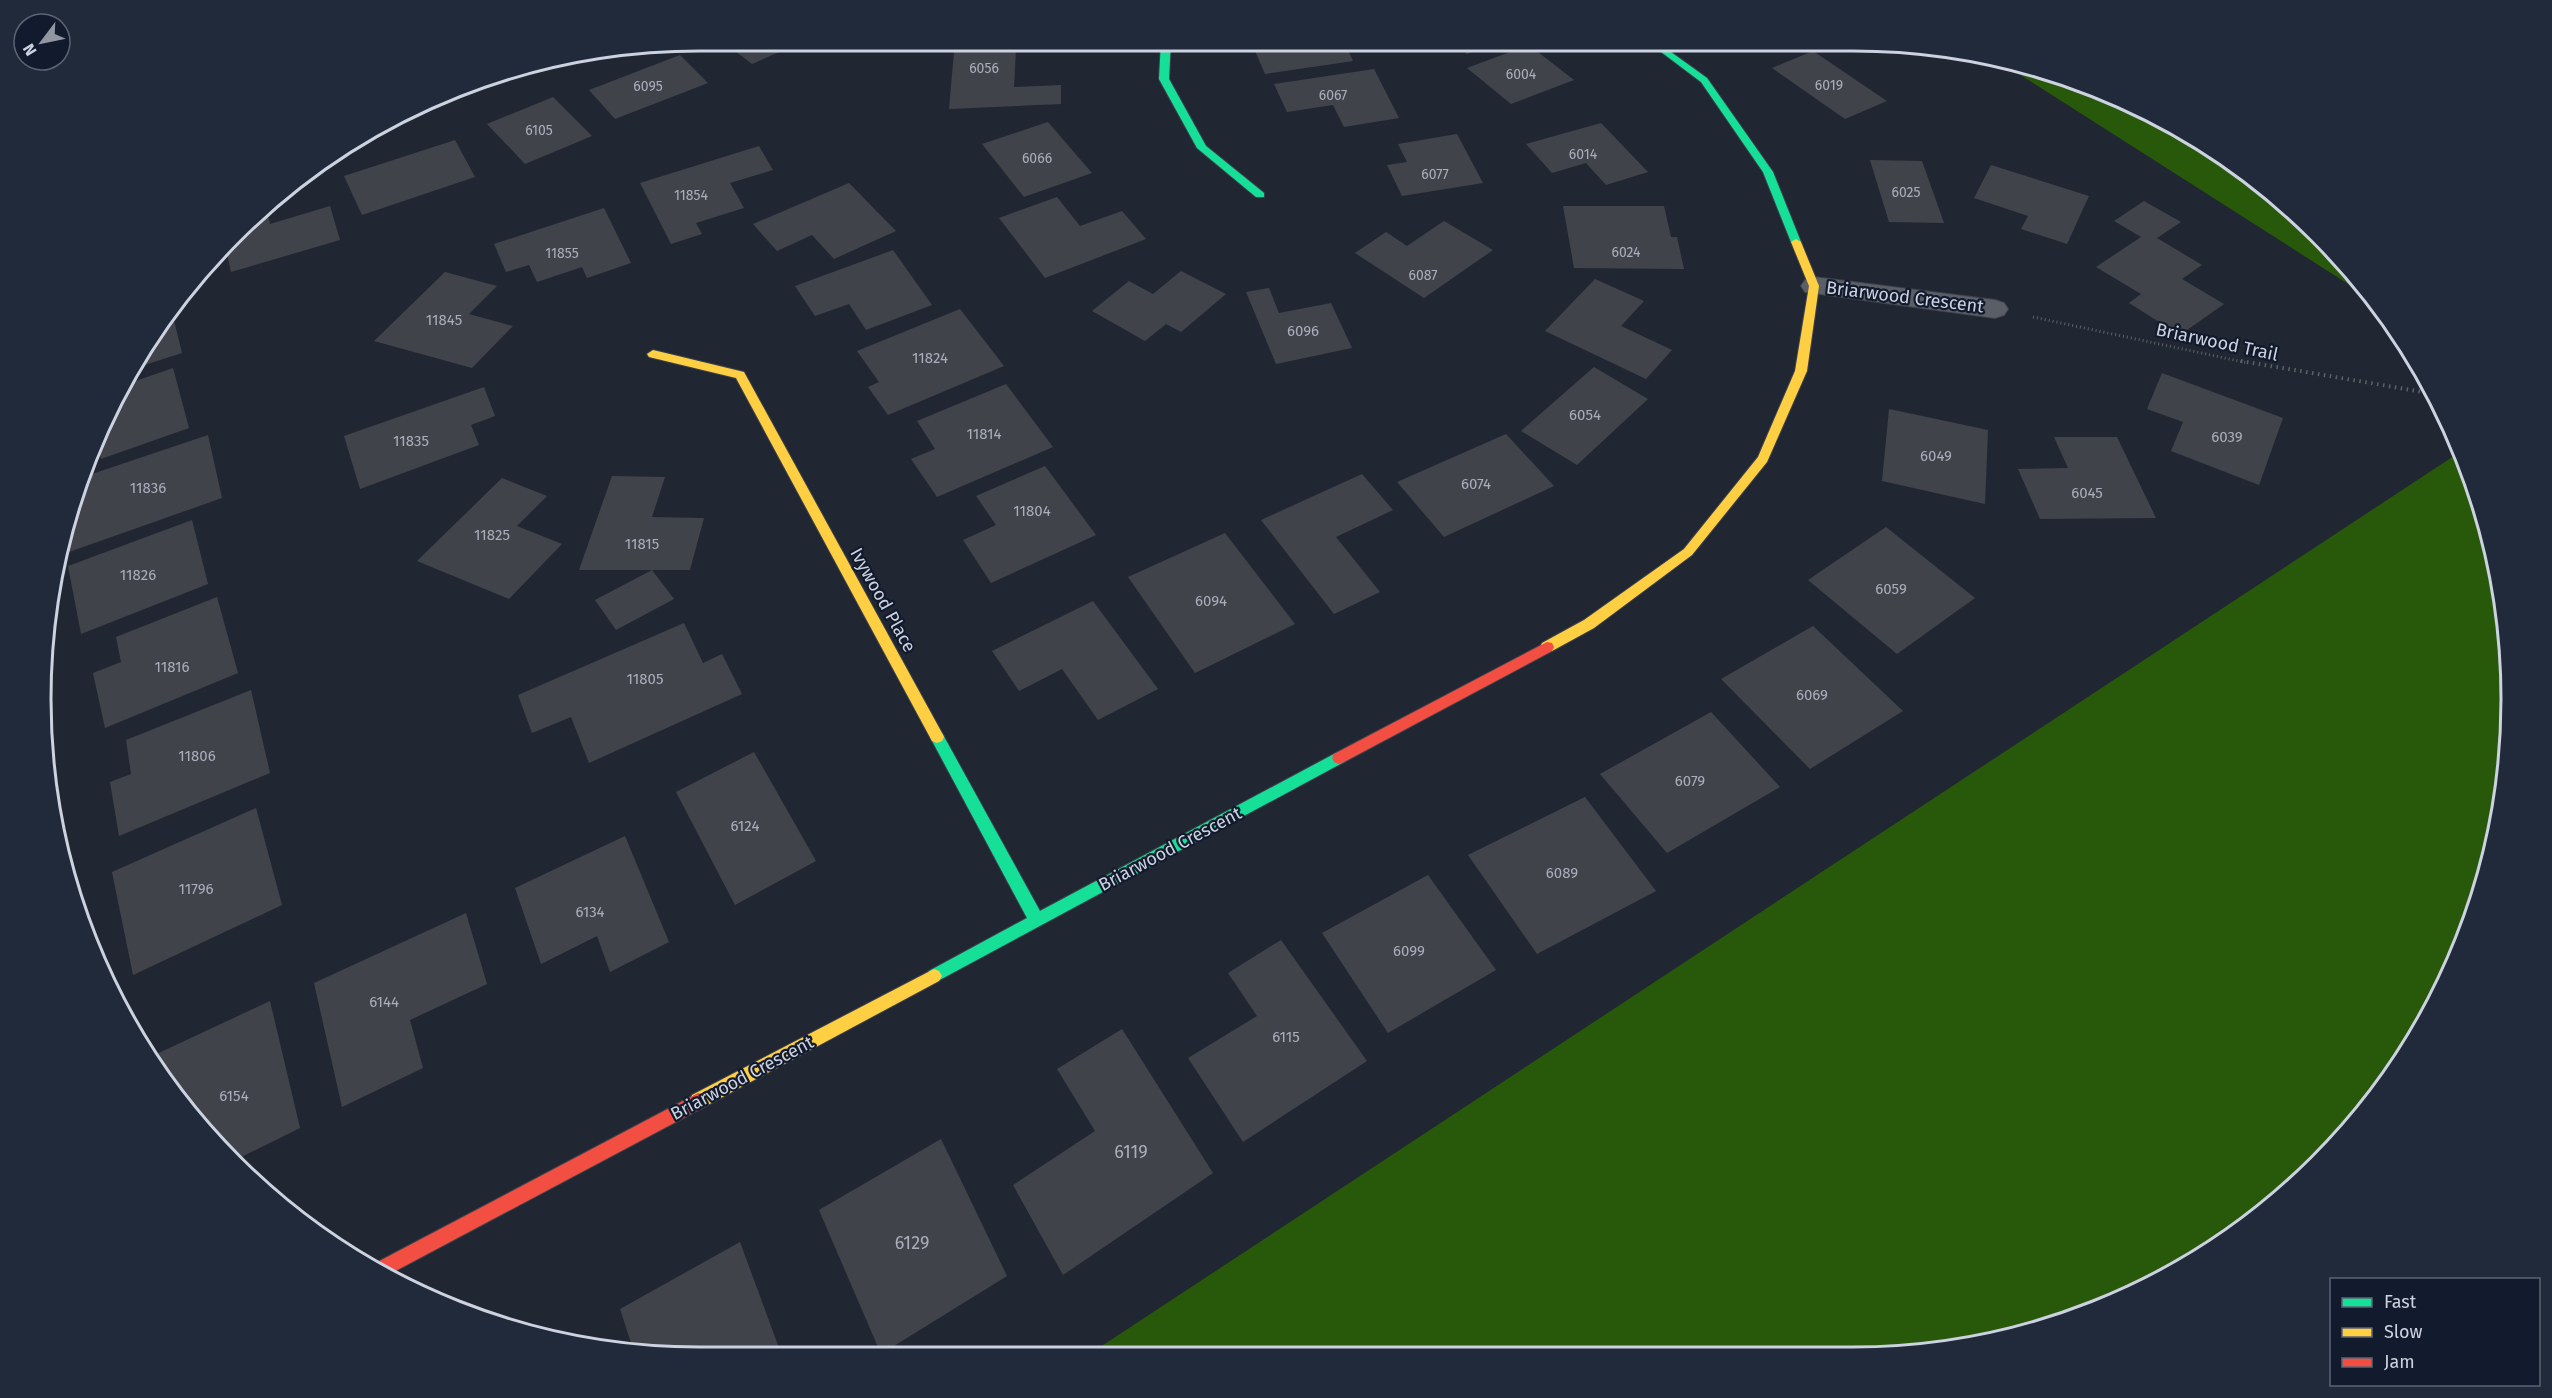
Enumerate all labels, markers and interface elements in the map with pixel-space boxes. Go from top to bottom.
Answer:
north arrow [12,12,72,72]
text: N [19,40,41,59]
house number: 6056 [969,60,999,77]
house number: 6004 [1506,66,1537,83]
house number: 6019 [1815,77,1843,94]
house number: 6095 [633,78,663,95]
house number: 6067 [1319,87,1347,104]
house number: 6105 [525,122,553,139]
house number: 6014 [1569,146,1598,163]
house number: 6066 [1022,150,1052,167]
house number: 6077 [1421,166,1449,183]
house number: 6025 [1891,184,1921,201]
house number: 11854 [674,187,709,204]
house number: 6024 [1611,244,1641,261]
house number: 11855 [545,245,579,262]
house number: 6087 [1409,267,1438,284]
street label: Briarwood Crescent [1825,276,1986,318]
house number: 11845 [426,311,462,329]
street label: Briarwood Trail [2154,318,2280,366]
house number: 6096 [1287,322,1319,340]
house number: 11824 [912,349,948,367]
house number: 6054 [1569,406,1601,424]
house number: 11814 [966,425,1002,443]
house number: 6039 [2211,428,2243,446]
house number: 11835 [393,432,429,450]
house number: 6049 [1920,447,1952,465]
house number: 6074 [1461,475,1491,493]
house number: 11836 [130,479,166,497]
house number: 6045 [2071,484,2103,502]
house number: 11804 [1013,502,1051,520]
house number: 11825 [474,526,510,544]
house number: 11815 [625,535,659,553]
street label: Ivywood Place [845,544,921,656]
house number: 11826 [120,566,156,584]
house number: 6059 [1875,580,1907,598]
house number: 6094 [1195,592,1227,610]
house number: 11816 [154,658,190,676]
house number: 11805 [627,670,663,688]
house number: 6069 [1796,686,1828,704]
house number: 11806 [178,747,216,765]
house number: 6079 [1675,772,1705,790]
street label: Briarwood Crescent [1095,802,1246,896]
house number: 6124 [731,817,759,835]
house number: 6089 [1546,864,1578,882]
house number: 11796 [178,880,214,898]
house number: 6134 [575,903,605,921]
house number: 6099 [1393,942,1425,960]
house number: 6144 [369,993,399,1011]
house number: 6115 [1272,1028,1300,1046]
street label: Briarwood Crescent [667,1031,818,1125]
house number: 6154 [219,1087,249,1105]
house number: 6119 [1114,1141,1148,1163]
house number: 6129 [895,1232,929,1254]
legend [2330,1278,2540,1386]
text: Fast [2384,1291,2417,1313]
text: Slow [2384,1321,2423,1343]
text: Jam [2384,1351,2415,1373]

